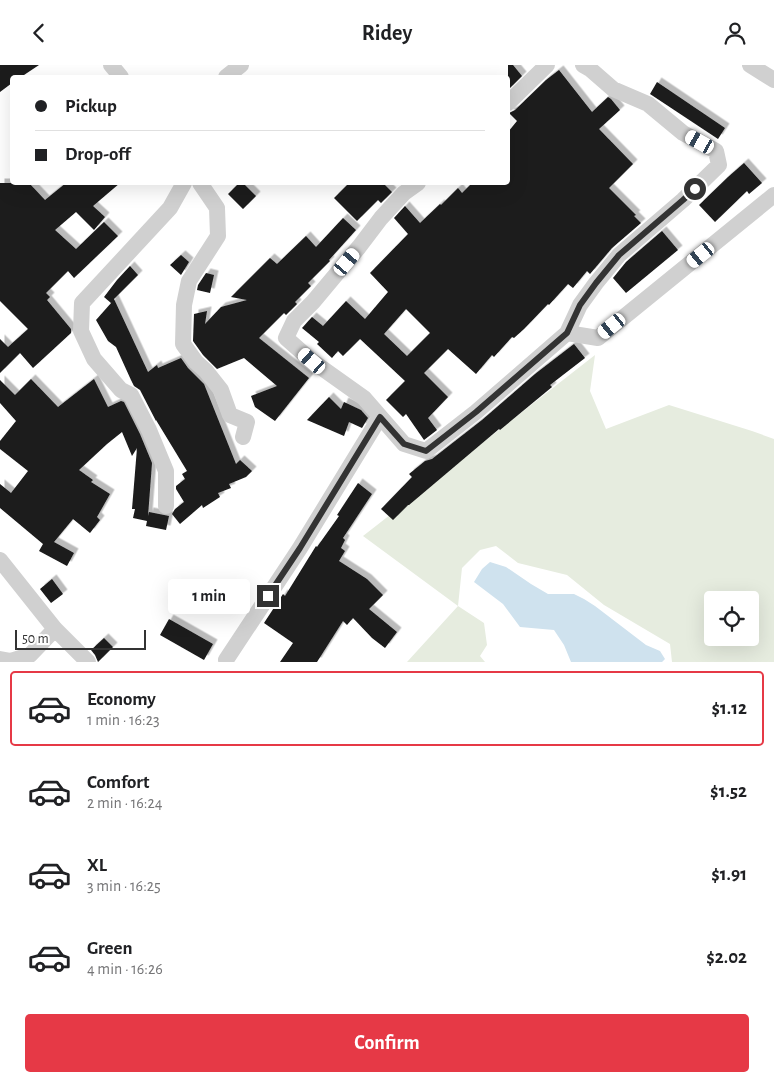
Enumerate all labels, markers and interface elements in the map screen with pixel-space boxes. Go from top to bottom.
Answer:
icon: back [25,19,53,47]
icon: person [721,19,749,47]
text: Ridey [362,22,412,44]
text: Pickup [65,97,117,116]
car [683,128,716,156]
text: Drop-off [65,145,130,164]
route start [684,178,706,200]
car [684,240,717,270]
car [331,246,362,278]
car [595,311,628,341]
car [295,345,328,377]
callout: 1 min [168,579,250,613]
route end [257,585,279,607]
text: 1 min [192,588,226,604]
map controls [704,591,759,646]
button: locate [704,591,759,646]
scale bar [15,627,146,650]
text: 50 m [22,632,49,646]
icon: car [27,686,72,731]
text: Economy [87,690,156,709]
text: $1.12 [711,699,747,718]
text: 1 min · 16:23 [87,712,160,728]
icon: car [27,769,72,814]
text: Comfort [87,773,149,792]
text: $1.52 [710,782,747,801]
text: 2 min · 16:24 [87,795,162,811]
icon: car [27,852,72,897]
text: XL [87,856,107,875]
text: $1.91 [711,865,747,884]
text: 3 min · 16:25 [87,878,161,894]
icon: car [27,935,72,980]
text: Green [87,939,133,958]
text: $2.02 [706,948,747,967]
text: 4 min · 16:26 [87,961,163,977]
button: Confirm [25,1014,749,1072]

